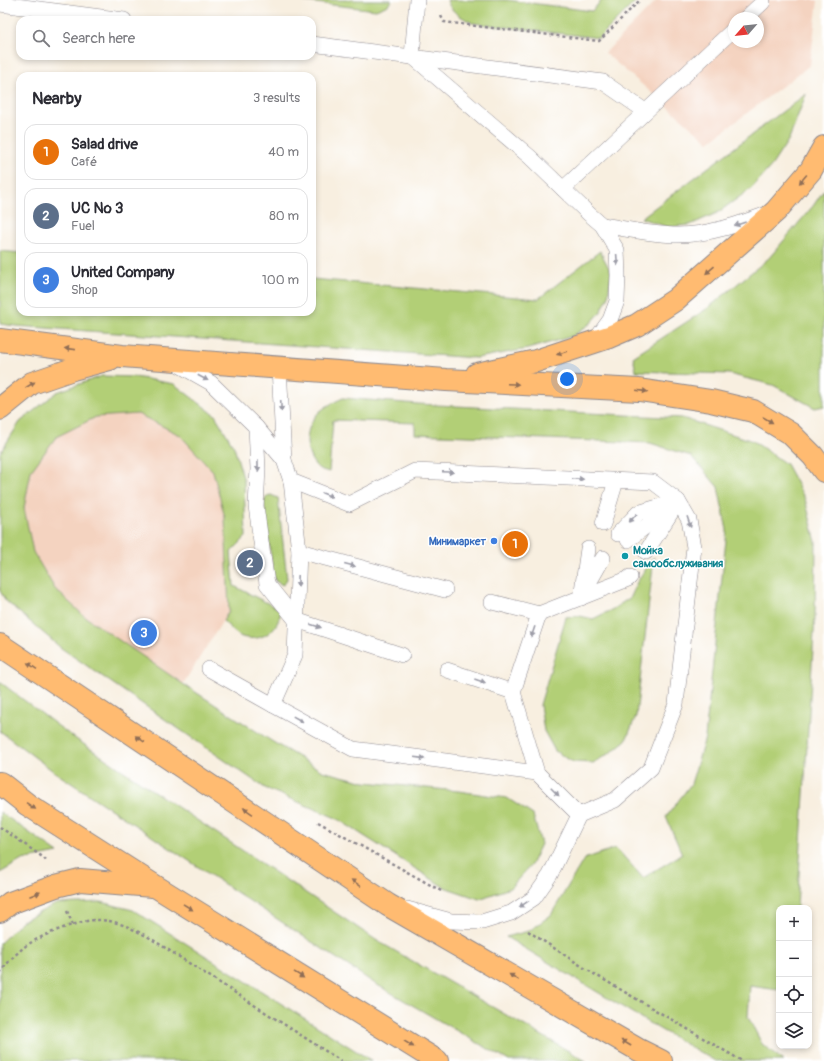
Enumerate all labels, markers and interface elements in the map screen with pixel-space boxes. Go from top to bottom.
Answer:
north arrow [728,12,764,48]
search box [16,16,316,60]
icon: search [30,27,52,49]
text: Search here [62,29,135,48]
text: Nearby [32,88,81,109]
text: 3 results [253,90,300,106]
text: Salad drive [71,135,138,154]
text: 1 [43,144,49,160]
text: 40 m [268,144,299,160]
text: Café [71,154,97,170]
one-way arrow [798,174,807,185]
text: UC № 3 [71,199,123,218]
text: 2 [42,208,50,224]
text: 80 m [269,208,299,224]
text: Fuel [71,218,95,234]
one-way arrow [733,221,745,227]
one-way arrow [614,254,621,266]
text: United Company [71,263,175,282]
one-way arrow [705,265,715,274]
text: 3 [42,272,50,288]
text: 100 m [262,272,299,288]
text: Shop [71,282,98,298]
one-way arrow [64,346,76,352]
one-way arrow [555,350,567,356]
your location [557,369,577,389]
one-way arrow [197,375,209,381]
one-way arrow [507,380,519,387]
one-way arrow [25,381,36,388]
one-way arrow [636,388,648,394]
one-way arrow [278,400,284,413]
one-way arrow [762,416,774,423]
one-way arrow [255,460,261,473]
one-way arrow [442,469,454,476]
one-way arrow [572,475,584,482]
one-way arrow [322,493,334,499]
one-way arrow [629,514,638,523]
one-way arrow [686,516,692,528]
pin: 1 [502,529,528,559]
place label: Минимаркет [429,535,486,548]
marker: Минимаркет [489,536,499,546]
place label: Мойка самообслуживания [632,544,723,570]
pin: 2 [237,548,263,578]
marker: Мойка самообслуживания [620,551,630,561]
one-way arrow [344,562,357,568]
one-way arrow [295,575,301,588]
pin: 3 [131,618,157,648]
one-way arrow [311,623,323,629]
one-way arrow [529,627,535,639]
one-way arrow [26,662,37,670]
one-way arrow [474,678,486,684]
one-way arrow [292,716,304,723]
one-way arrow [134,735,145,743]
one-way arrow [414,755,426,761]
one-way arrow [551,787,560,796]
one-way arrow [26,802,37,810]
one-way arrow [243,807,253,815]
one-way arrow [351,879,361,887]
one-way arrow [29,890,41,896]
one-way arrow [519,900,530,908]
one-way arrow [182,903,194,910]
map controls [776,905,812,1049]
button: + [776,905,812,941]
button: − [776,941,812,977]
one-way arrow [294,971,304,979]
one-way arrow [508,974,520,981]
button: locate [776,977,812,1013]
button: layers [776,1013,812,1049]
one-way arrow [620,1039,632,1046]
one-way arrow [403,1040,415,1047]

